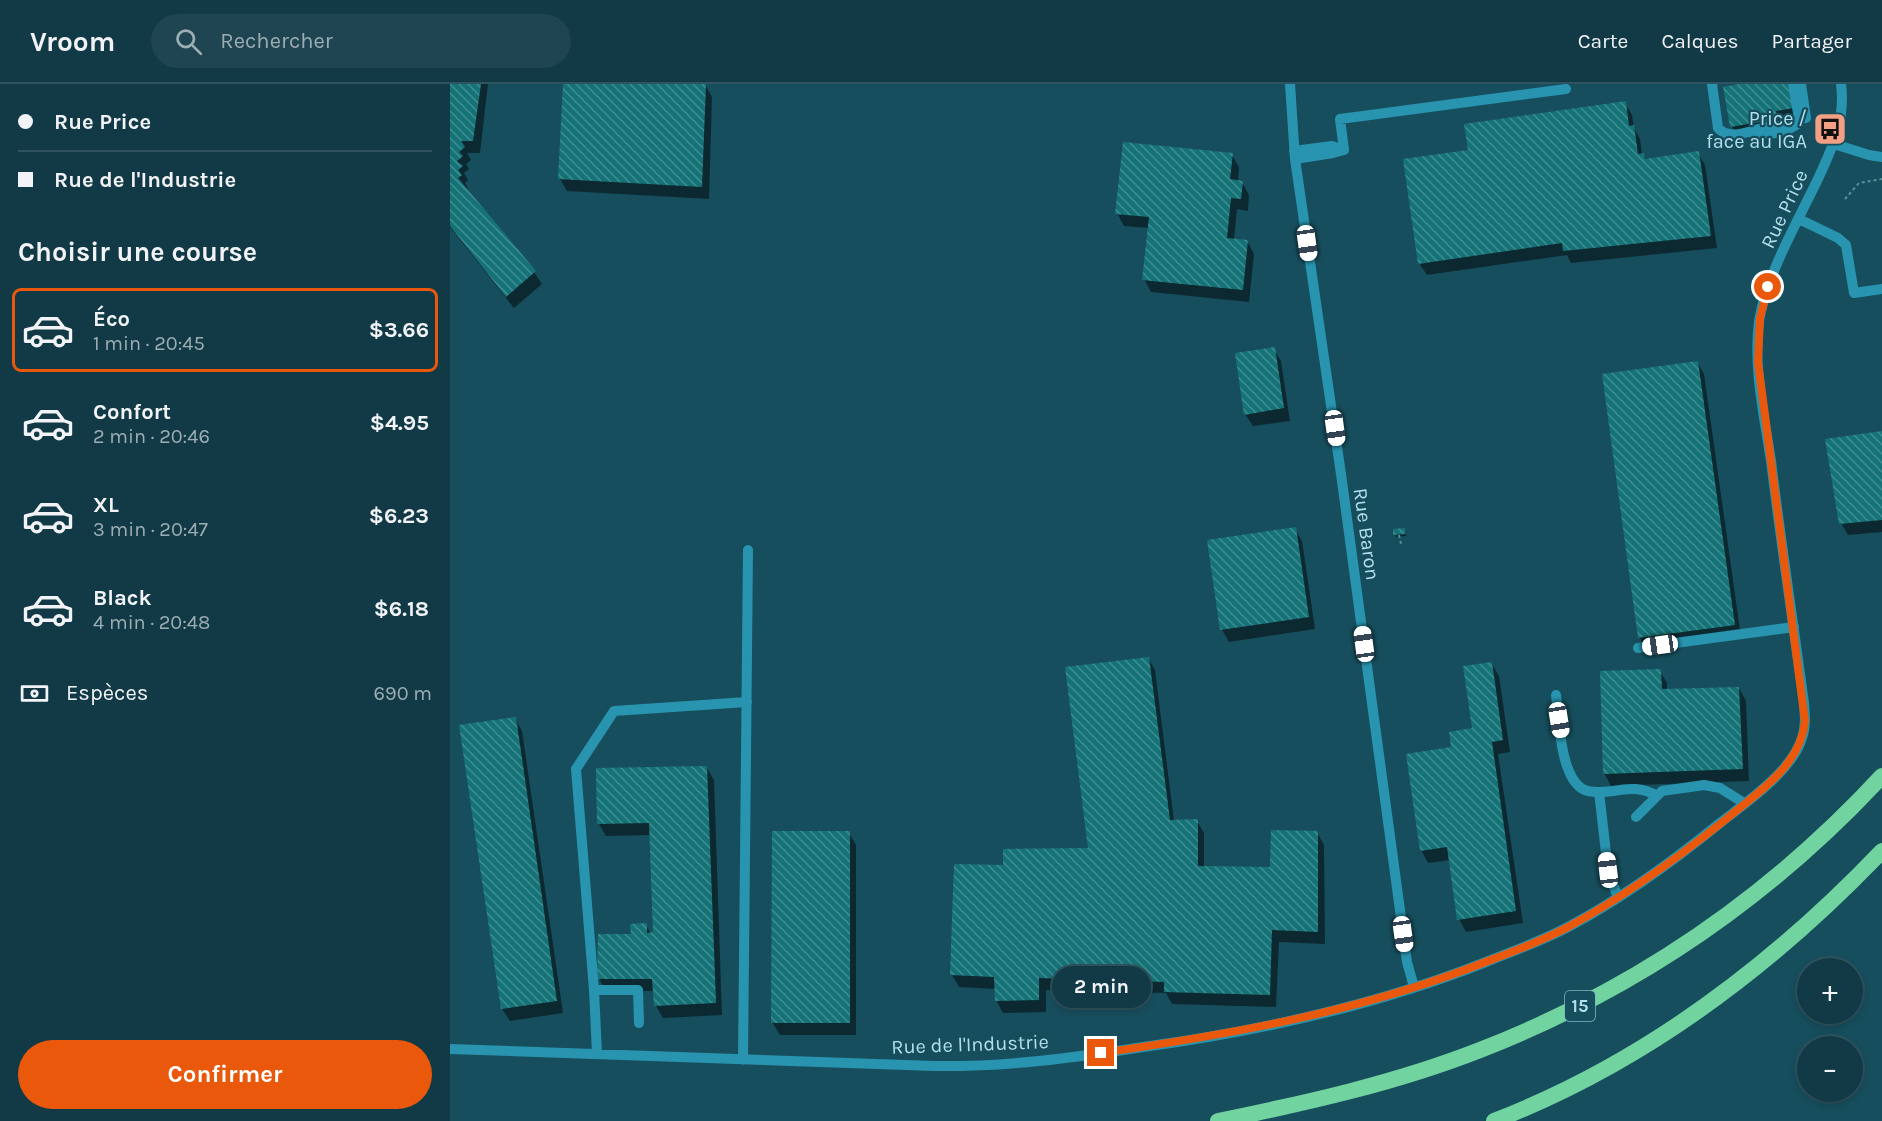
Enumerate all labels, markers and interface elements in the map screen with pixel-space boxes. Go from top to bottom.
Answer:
search box [151,14,571,68]
text: Vroom [30,25,115,58]
icon: search [172,25,205,58]
text: Rechercher [220,28,333,54]
text: Carte [1578,29,1628,53]
text: Calques [1661,29,1739,53]
text: Partager [1772,29,1852,53]
place label: Price / face au IGA [1706,107,1807,153]
text: Rue Price [54,109,151,135]
bus stop icon: Price / face au IGA [1812,111,1848,147]
street label: Rue Price [1756,166,1813,252]
text: Rue de l'Industrie [54,167,236,193]
car [1296,224,1318,262]
text: Choisir une course [18,236,257,268]
route start [1754,273,1781,300]
icon: car [21,303,75,357]
text: Éco [93,306,130,332]
text: $3.66 [369,317,429,343]
text: 1 min · 20:45 [93,332,205,355]
icon: car [21,396,75,450]
text: Confort [93,399,171,425]
car [1324,409,1346,447]
text: $4.95 [370,410,429,436]
text: 2 min · 20:46 [93,425,210,448]
street label: Rue Baron [1349,486,1384,582]
icon: car [21,489,75,543]
text: XL [93,492,119,518]
text: $6.23 [369,503,429,529]
text: 3 min · 20:47 [93,518,208,541]
icon: car [21,582,75,636]
text: Black [93,585,152,611]
text: $6.18 [374,596,429,622]
text: 4 min · 20:48 [93,611,210,634]
car [1353,625,1375,663]
car [1641,634,1679,656]
icon: cash [18,677,51,710]
text: Espèces [66,680,148,706]
text: 690 m [374,682,432,705]
car [1547,701,1571,739]
car [1597,851,1619,889]
car [1392,915,1414,953]
map controls [1797,958,1863,1102]
button: + [1797,958,1863,1024]
callout: 2 min [1052,966,1150,1008]
text: 2 min [1074,975,1129,998]
road number: 15 [1565,991,1595,1021]
street label: Rue de l'Industrie [891,1030,1049,1059]
button: − [1797,1036,1863,1102]
route end [1087,1039,1114,1066]
button: Confirmer [18,1040,432,1109]

